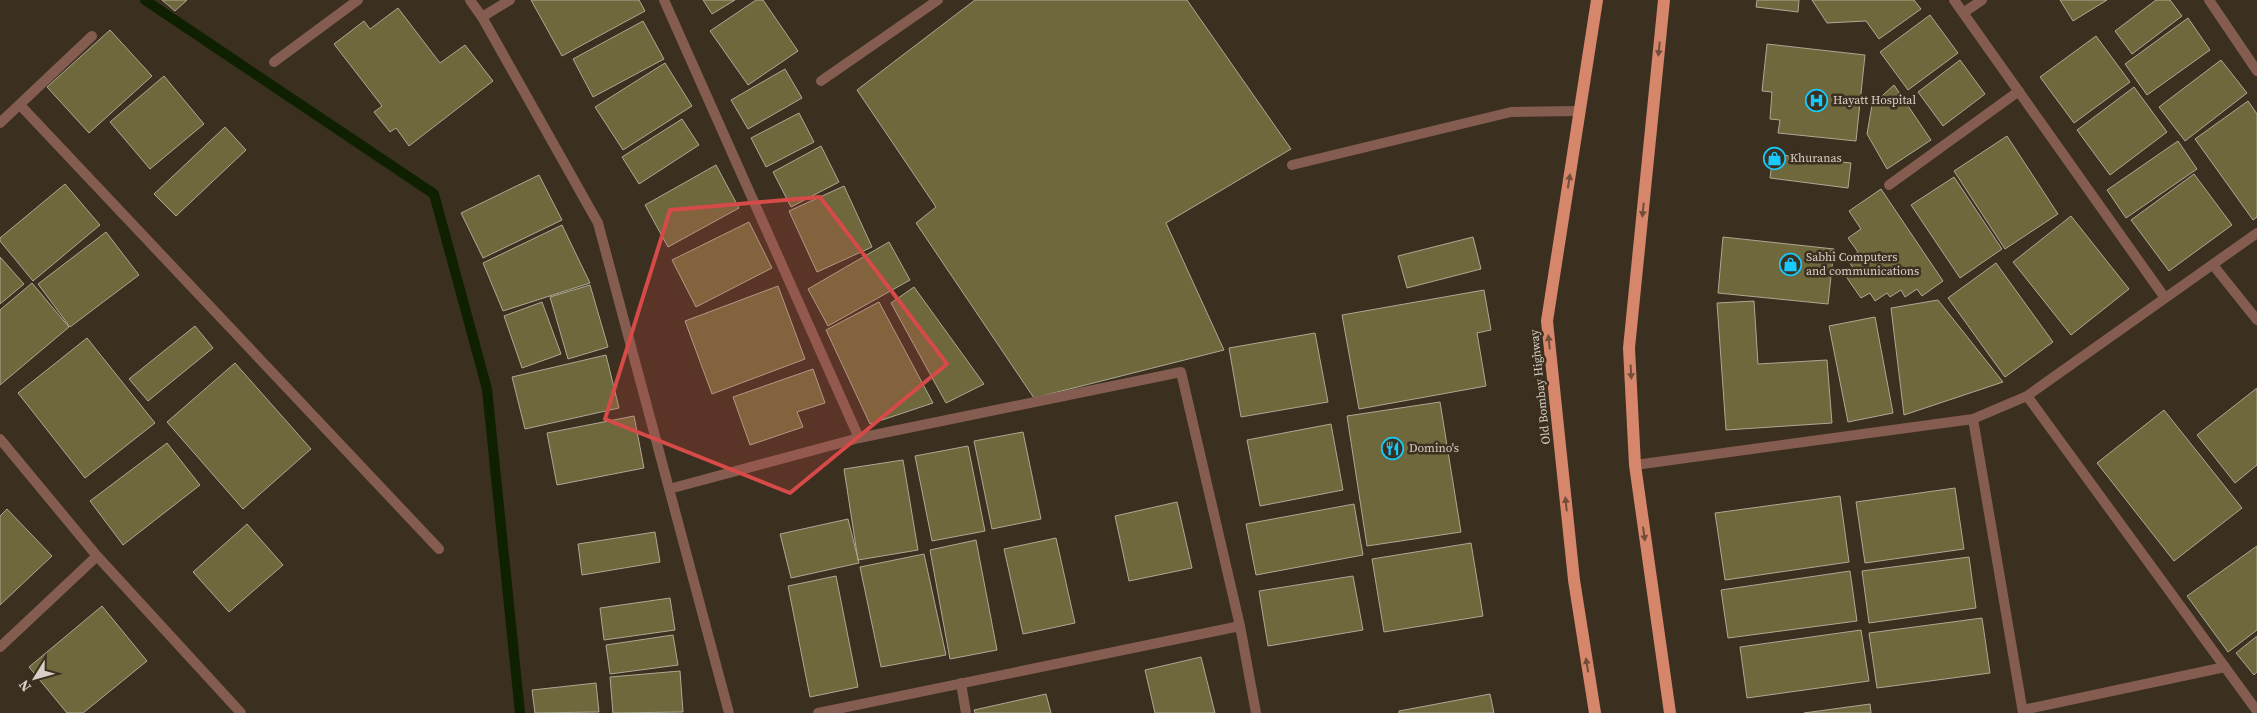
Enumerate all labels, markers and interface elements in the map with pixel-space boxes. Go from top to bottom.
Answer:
one-way arrow [1655,41,1663,57]
hospital icon: Hayatt Hospital [1805,88,1829,112]
place label: Hayatt Hospital [1833,92,1916,108]
shop icon: Khuranas [1762,146,1786,170]
place label: Khuranas [1790,150,1842,166]
one-way arrow [1565,173,1573,189]
one-way arrow [1639,202,1647,218]
place label: Sabhi Computers and communications [1806,249,1919,279]
shop icon: Sabhi Computers and communications [1778,252,1802,276]
street label: Old Bombay Highway [1526,328,1554,445]
one-way arrow [1545,334,1553,350]
one-way arrow [1627,364,1635,380]
restaurant icon: Domino's [1381,436,1405,460]
place label: Domino's [1409,440,1459,456]
one-way arrow [1562,495,1570,511]
one-way arrow [1641,526,1649,542]
north arrow [10,653,60,703]
one-way arrow [1583,656,1591,672]
text: N [14,676,36,696]

